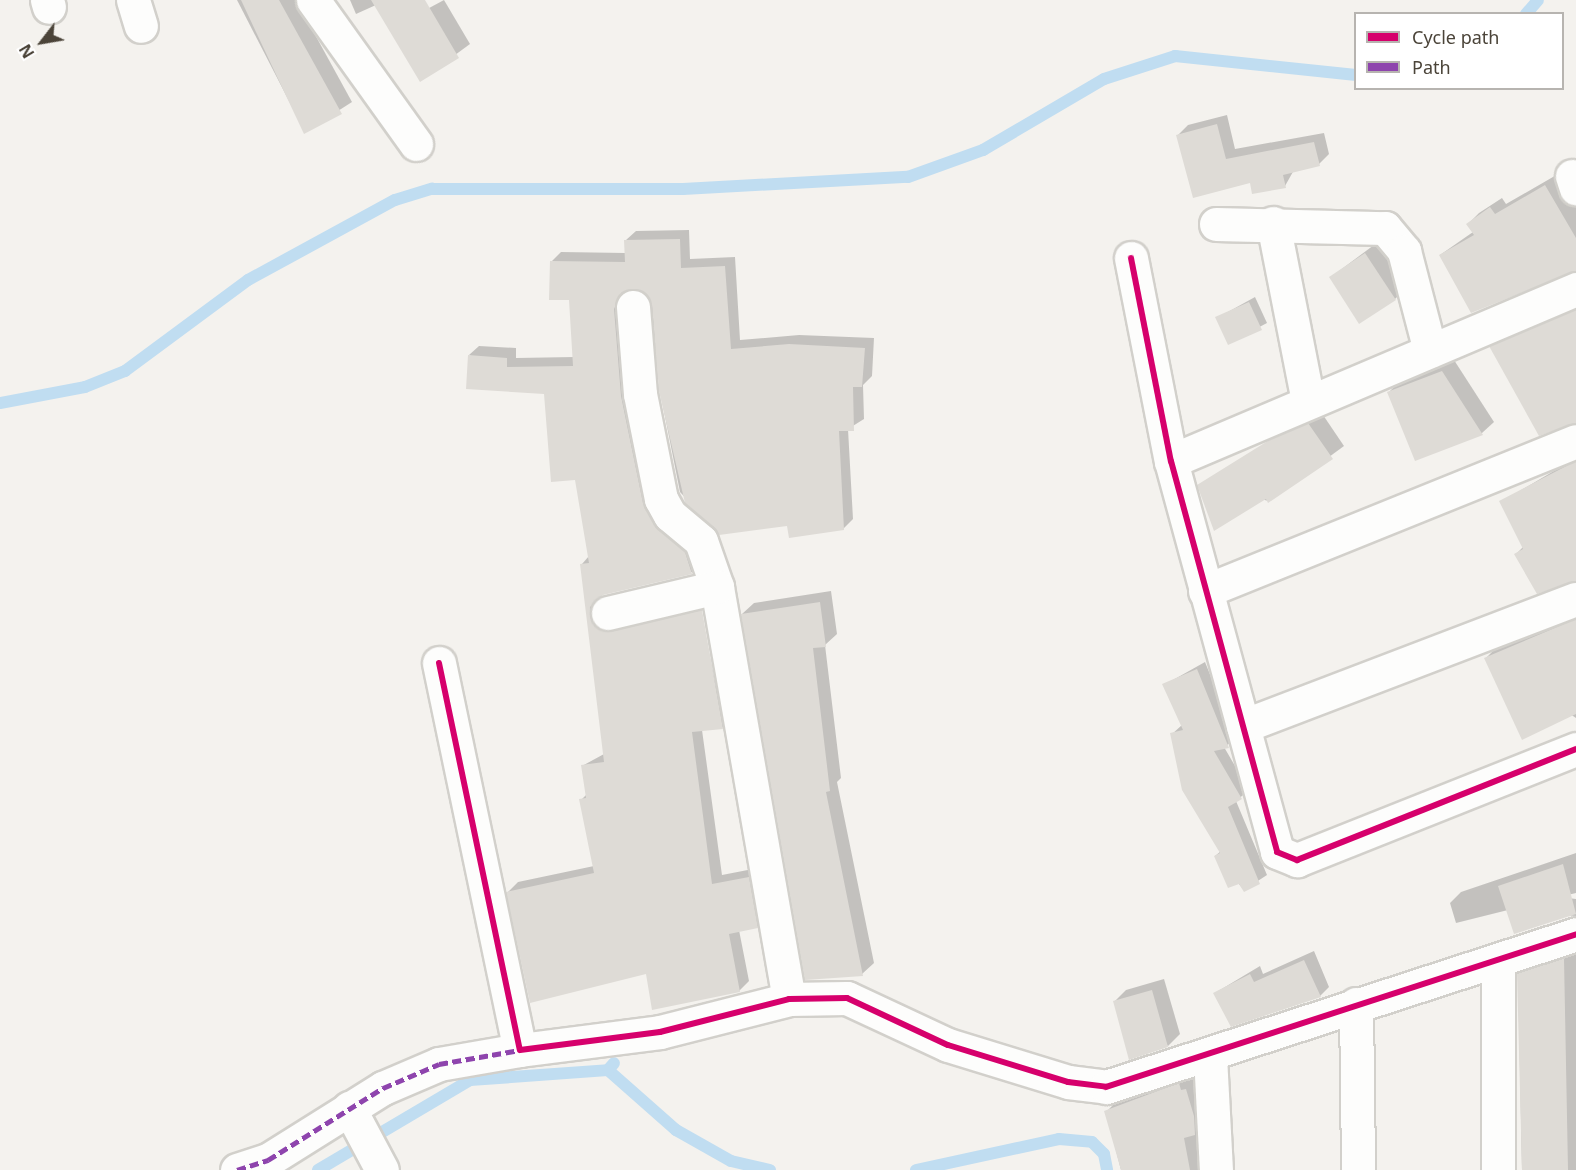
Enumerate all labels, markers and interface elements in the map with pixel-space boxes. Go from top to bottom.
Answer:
north arrow [12,12,72,72]
legend [1354,12,1564,90]
text: Cycle path [1412,25,1499,49]
text: N [14,40,39,63]
text: Path [1412,55,1451,79]

